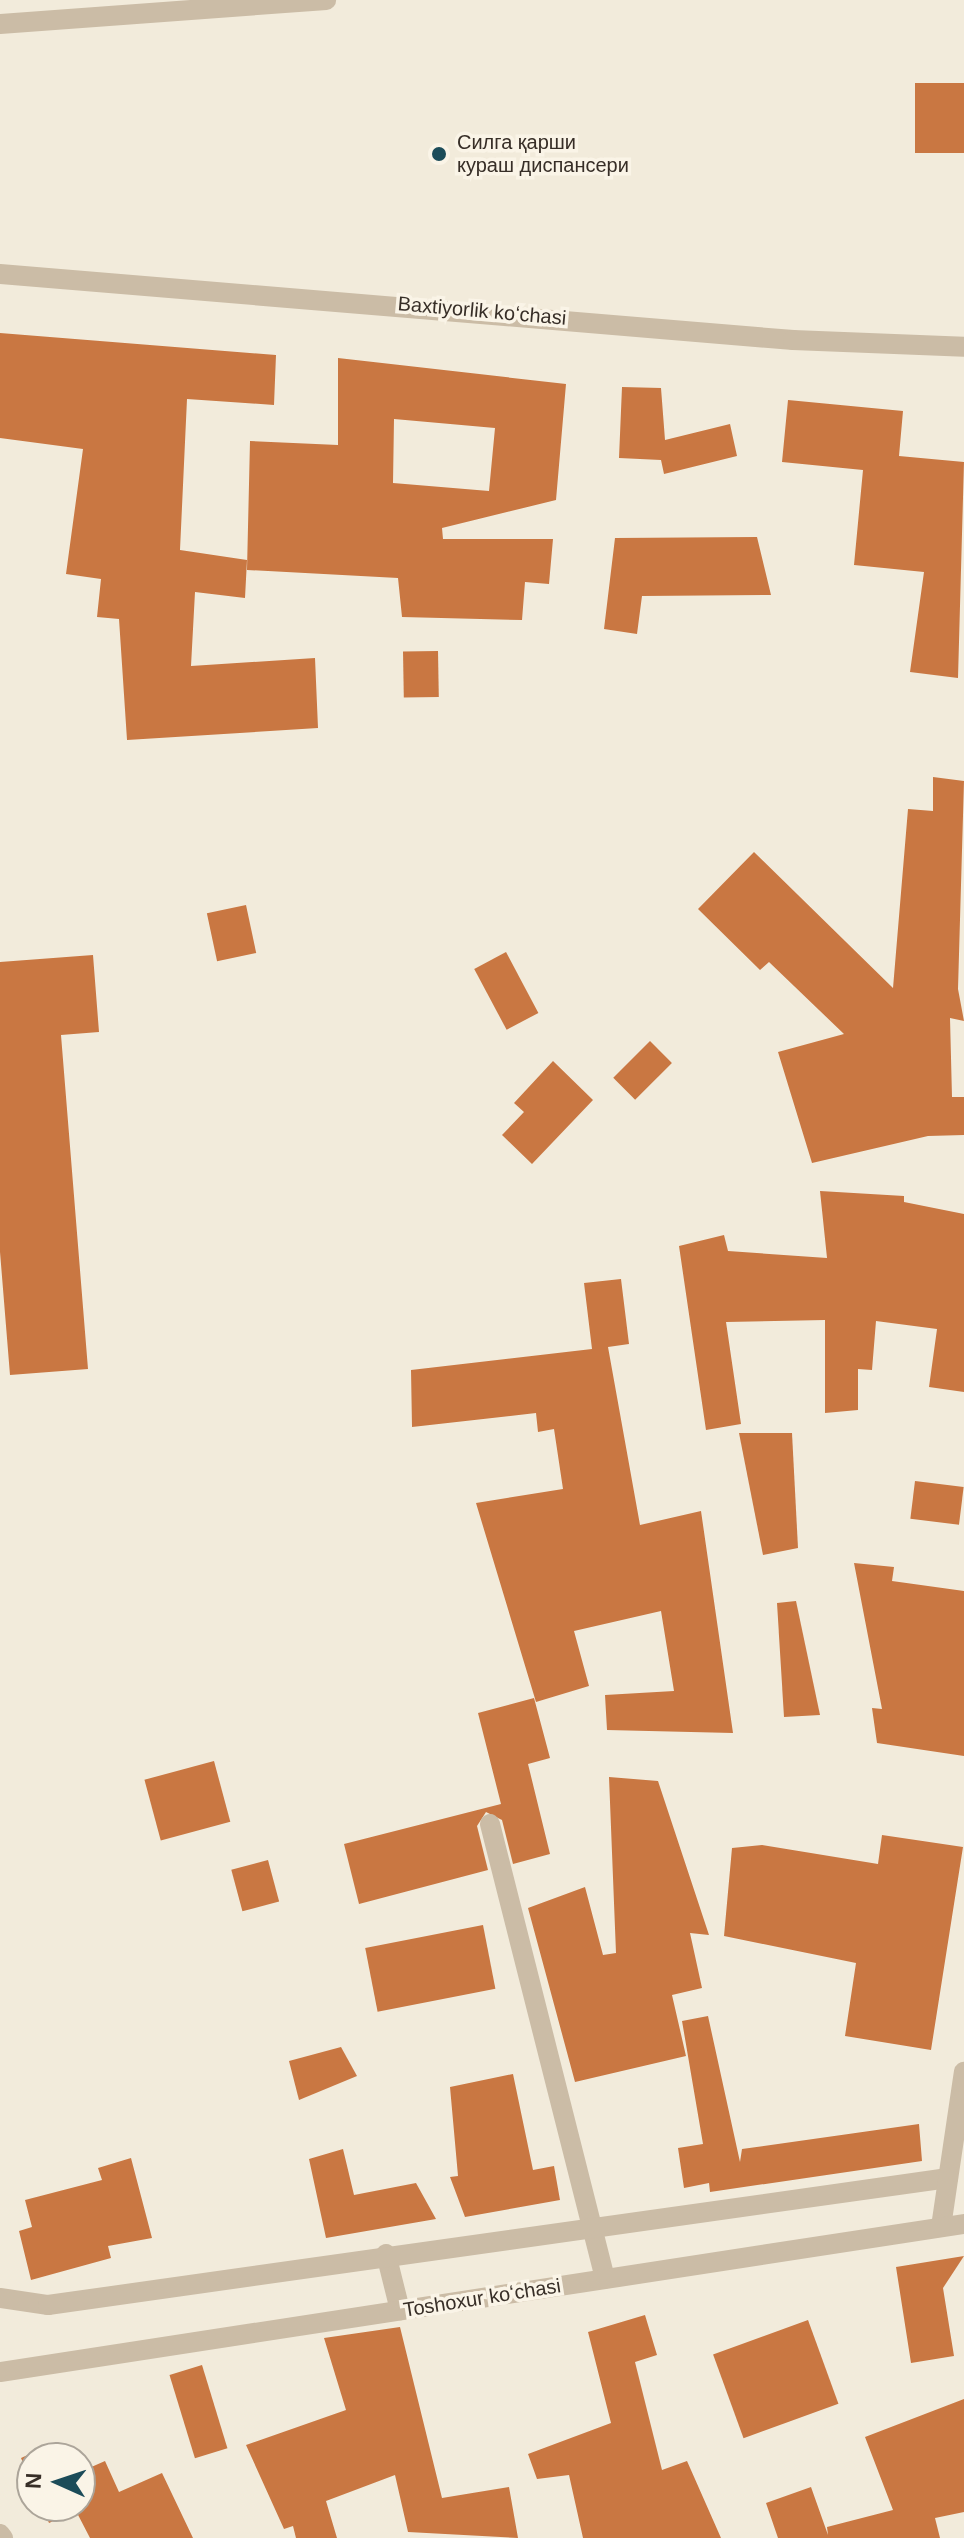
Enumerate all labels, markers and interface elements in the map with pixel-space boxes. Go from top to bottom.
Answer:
place label: Силга қарши кураш диспансери [457,130,629,177]
marker: Силга қарши кураш диспансери [428,143,450,165]
street label: Baxtiyorlik koʻchasi [397,292,567,330]
street label: Toshoxur koʻchasi [402,2274,562,2322]
north arrow [16,2442,96,2522]
text: N [21,2472,46,2489]

